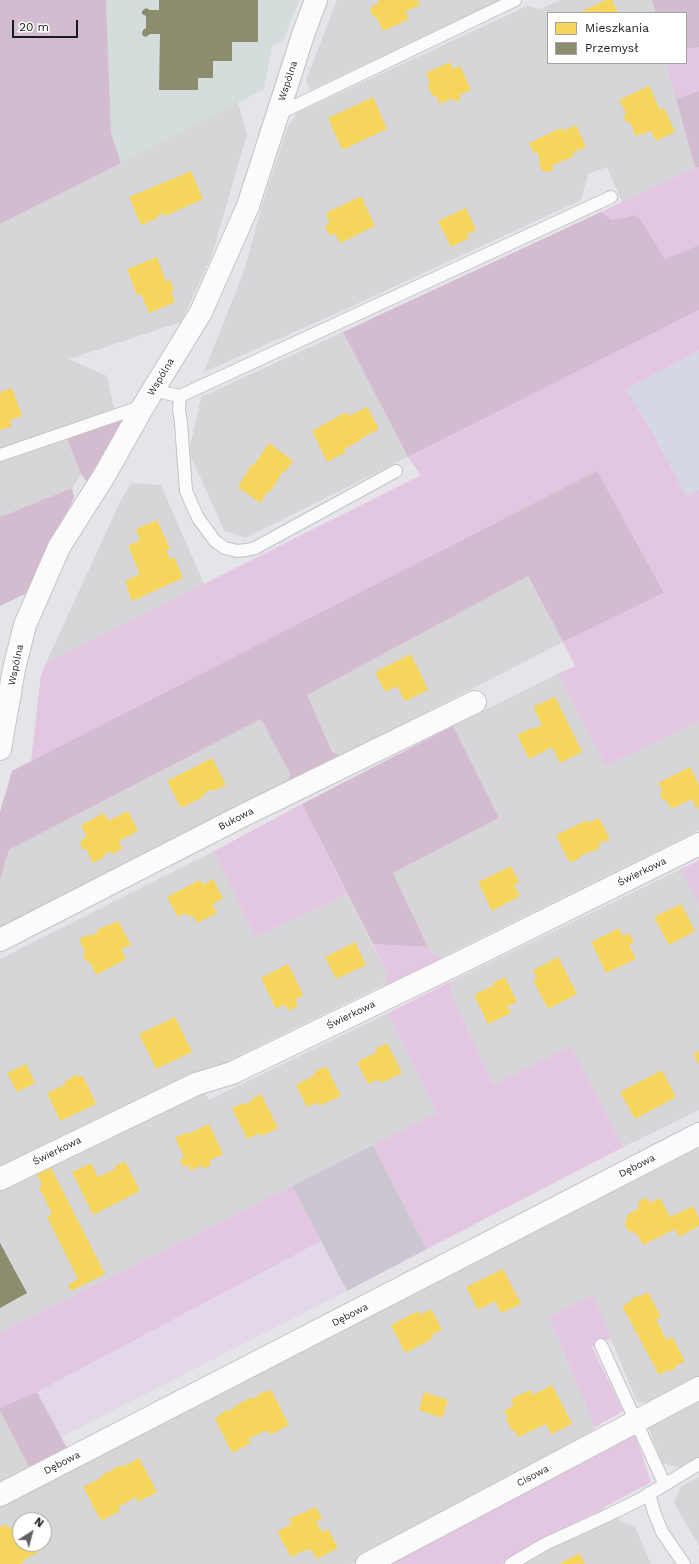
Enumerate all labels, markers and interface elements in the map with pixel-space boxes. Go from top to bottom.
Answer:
scale bar [14,12,80,38]
legend [547,12,687,64]
text: 20 m [19,20,49,34]
text: Mieszkania [585,21,649,35]
text: Przemysł [585,41,639,55]
street label: Wspólna [276,59,300,103]
street label: Wspólna [145,356,177,398]
street label: Wspólna [6,643,26,687]
street label: Bukowa [216,805,256,833]
street label: Świerkowa [616,855,668,889]
street label: Świerkowa [325,998,377,1032]
street label: Świerkowa [31,1134,83,1168]
street label: Dębowa [617,1152,657,1180]
street label: Dębowa [330,1301,370,1329]
street label: Dębowa [42,1449,82,1477]
street label: Cisowa [515,1463,551,1489]
north arrow [12,1512,52,1552]
text: N [32,1515,46,1530]

